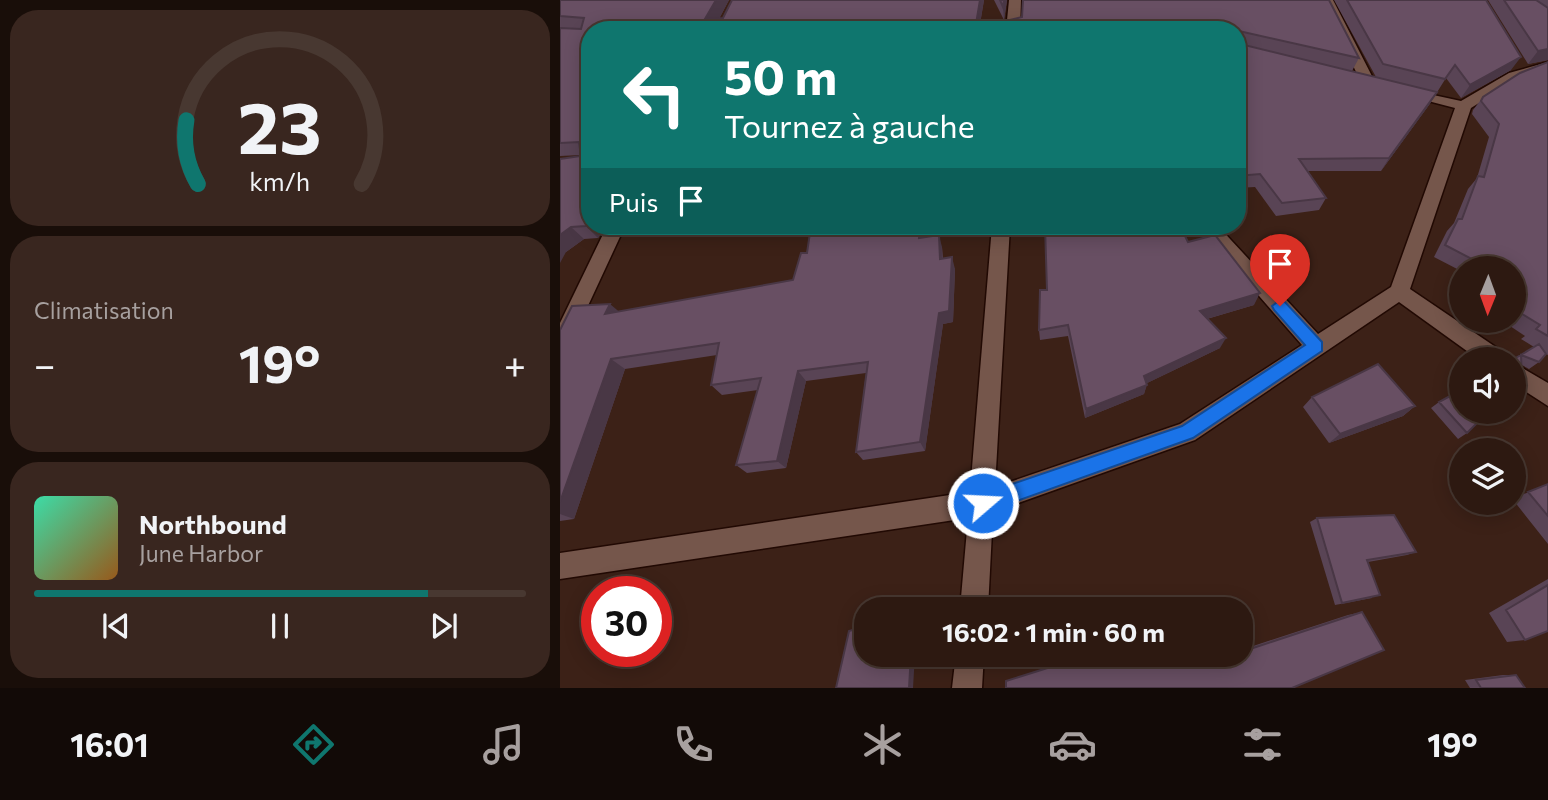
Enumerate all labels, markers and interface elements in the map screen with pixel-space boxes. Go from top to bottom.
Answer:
text: 50 m [724,45,837,105]
icon: left [609,49,700,140]
text: 23 [238,80,322,169]
text: Tournez à gauche [724,105,975,145]
text: km/h [250,166,310,196]
icon: arrive [672,182,710,220]
text: Puis [609,186,658,217]
pin [1250,234,1310,306]
icon: arrive [1261,245,1299,283]
north arrow [1449,256,1526,332]
map controls [1449,256,1526,515]
text: Climatisation [34,296,174,324]
text: 19° [239,330,320,394]
text: − [34,340,56,387]
text: + [504,340,526,387]
button: sound [1449,347,1526,424]
button: layers [1449,438,1526,515]
position arrow [946,466,1020,540]
text: Northbound [139,508,287,539]
text: June Harbor [139,539,263,567]
speed limit sign: 30 [581,576,672,667]
icon: previous [97,607,135,645]
icon: pause [261,607,299,645]
icon: next [425,607,463,645]
text: 16:02 · 1 min · 60 m [942,616,1165,647]
icon: directions [289,720,338,769]
icon: music [479,720,528,769]
icon: phone [669,720,718,769]
icon: climate [858,720,907,769]
icon: car [1048,720,1097,769]
icon: filters [1238,720,1287,769]
text: 16:01 [70,724,149,764]
text: 19° [1427,724,1478,764]

